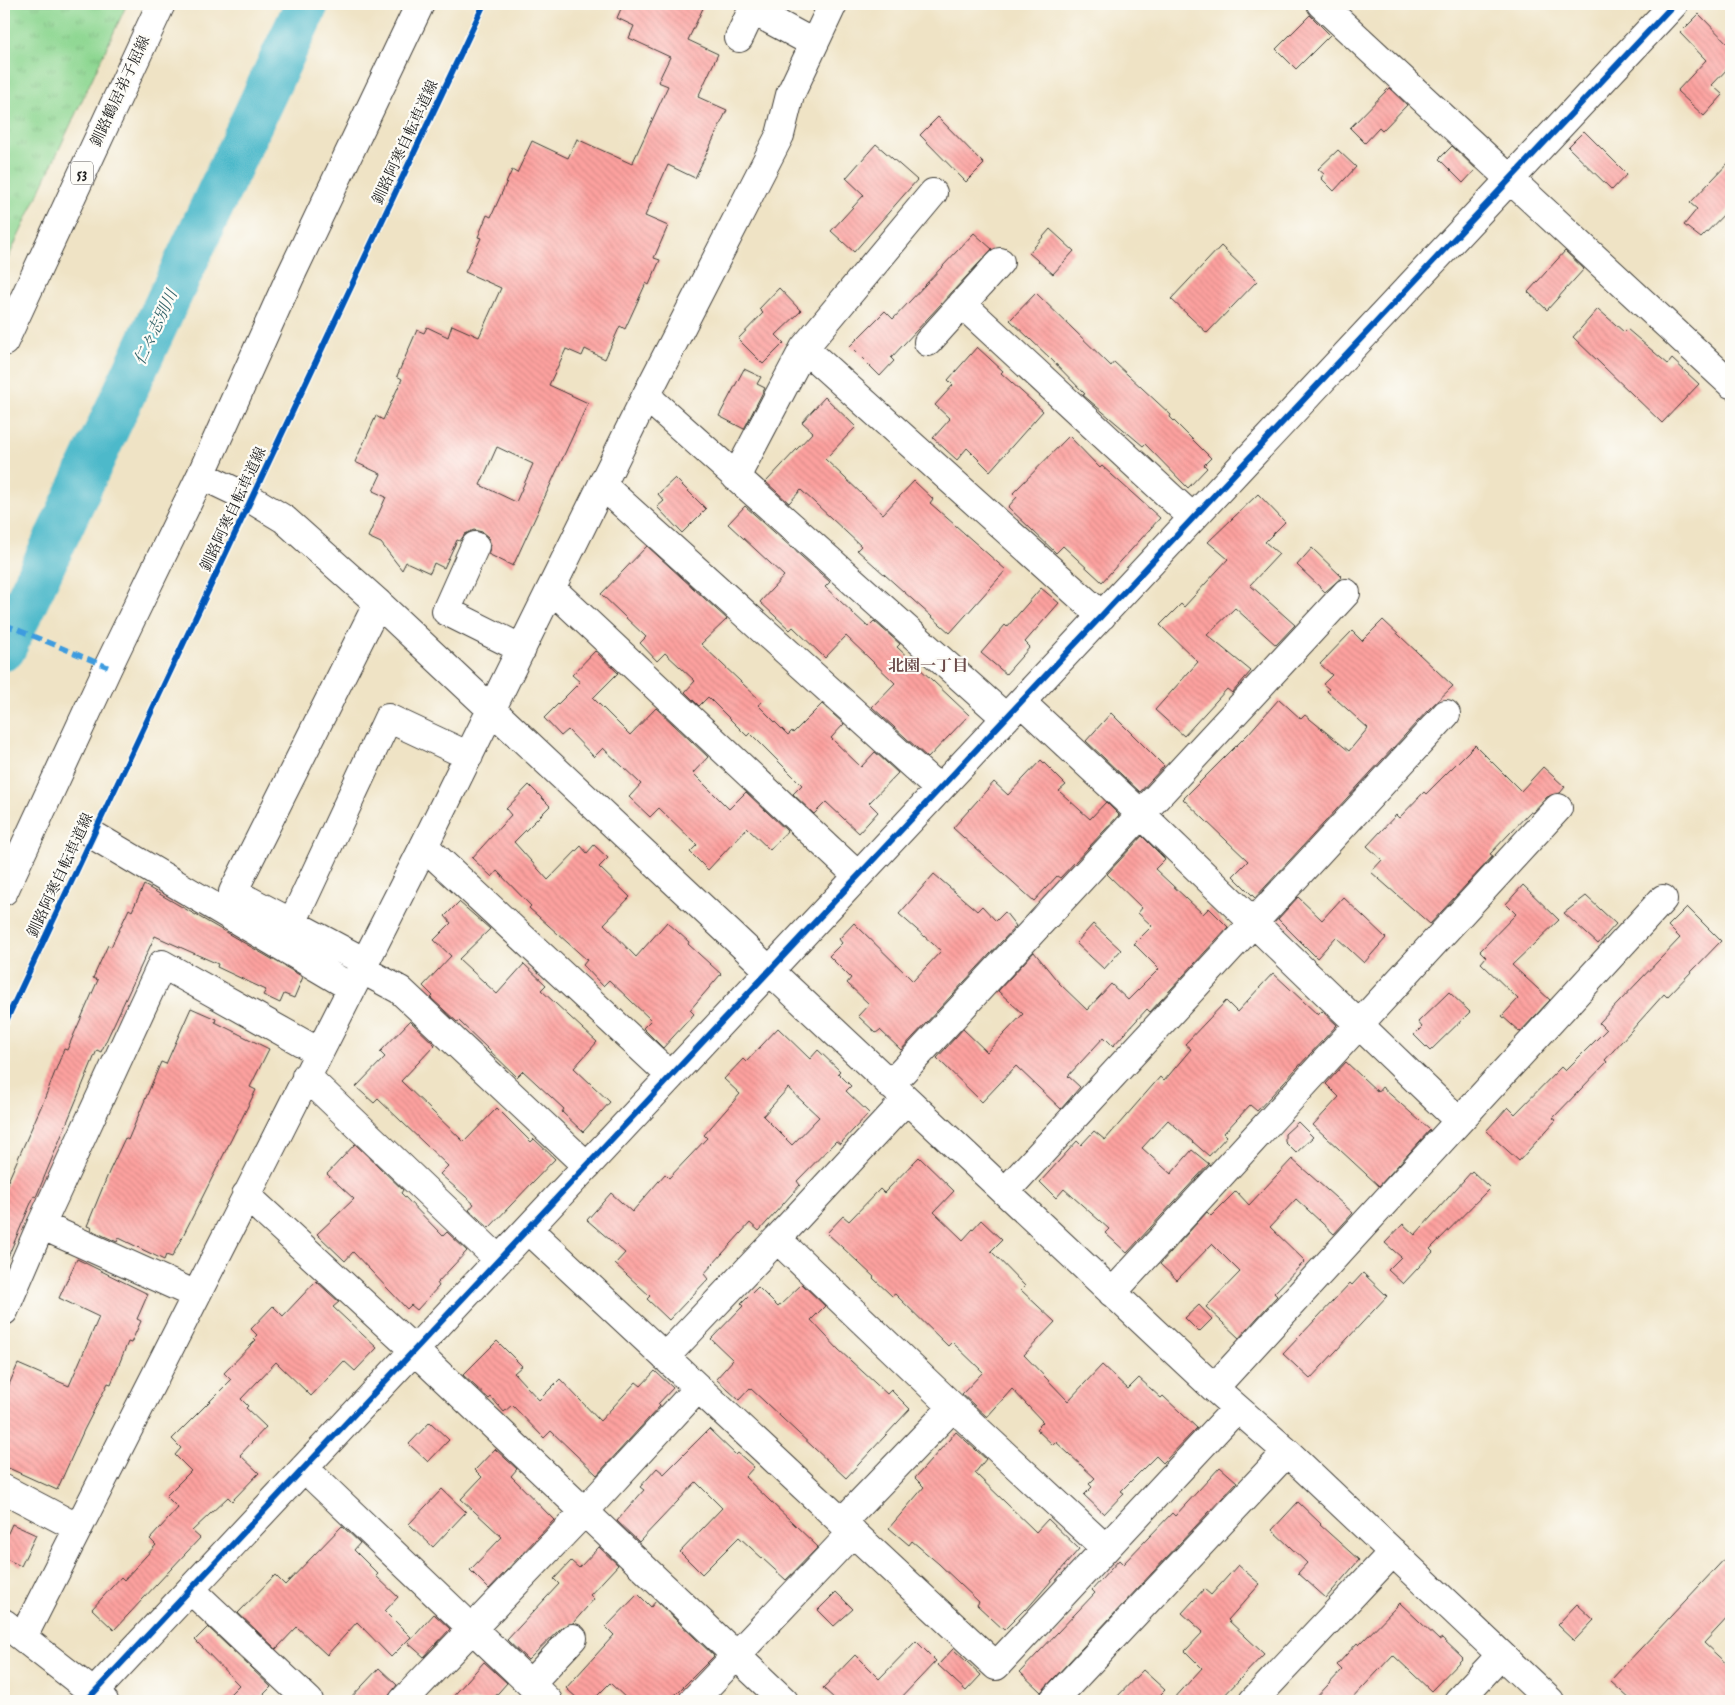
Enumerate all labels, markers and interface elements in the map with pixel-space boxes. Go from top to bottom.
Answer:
street label: 釧路鶴居弟子屈線 [86,33,154,150]
street label: 釧路阿寒自転車道線 [368,77,443,207]
road number: 53 [71,162,93,184]
water label: 仁々志別川 [131,286,184,368]
street label: 釧路阿寒自転車道線 [196,444,271,574]
district label: 北園一丁目 [888,657,968,677]
street label: 釧路阿寒自転車道線 [23,810,98,940]

